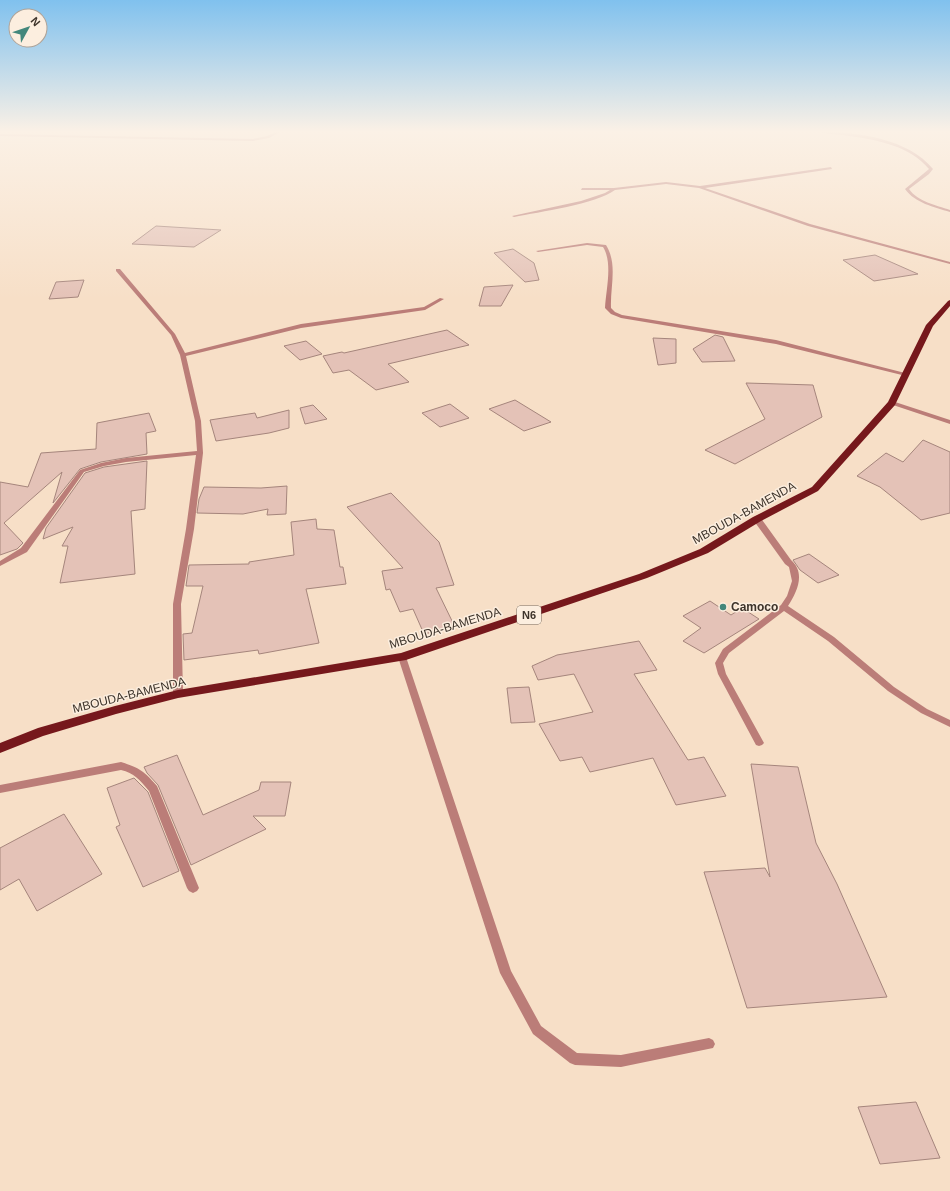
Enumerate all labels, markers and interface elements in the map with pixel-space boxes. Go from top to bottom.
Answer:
north arrow [8,8,48,48]
text: N [29,15,43,29]
street label: MBOUDA-BAMENDA [690,479,798,547]
place label: Camoco [731,600,778,614]
marker: Camoco [718,602,728,612]
street label: MBOUDA-BAMENDA [387,604,503,652]
road number: N6 [517,606,541,624]
street label: MBOUDA-BAMENDA [71,674,187,716]

